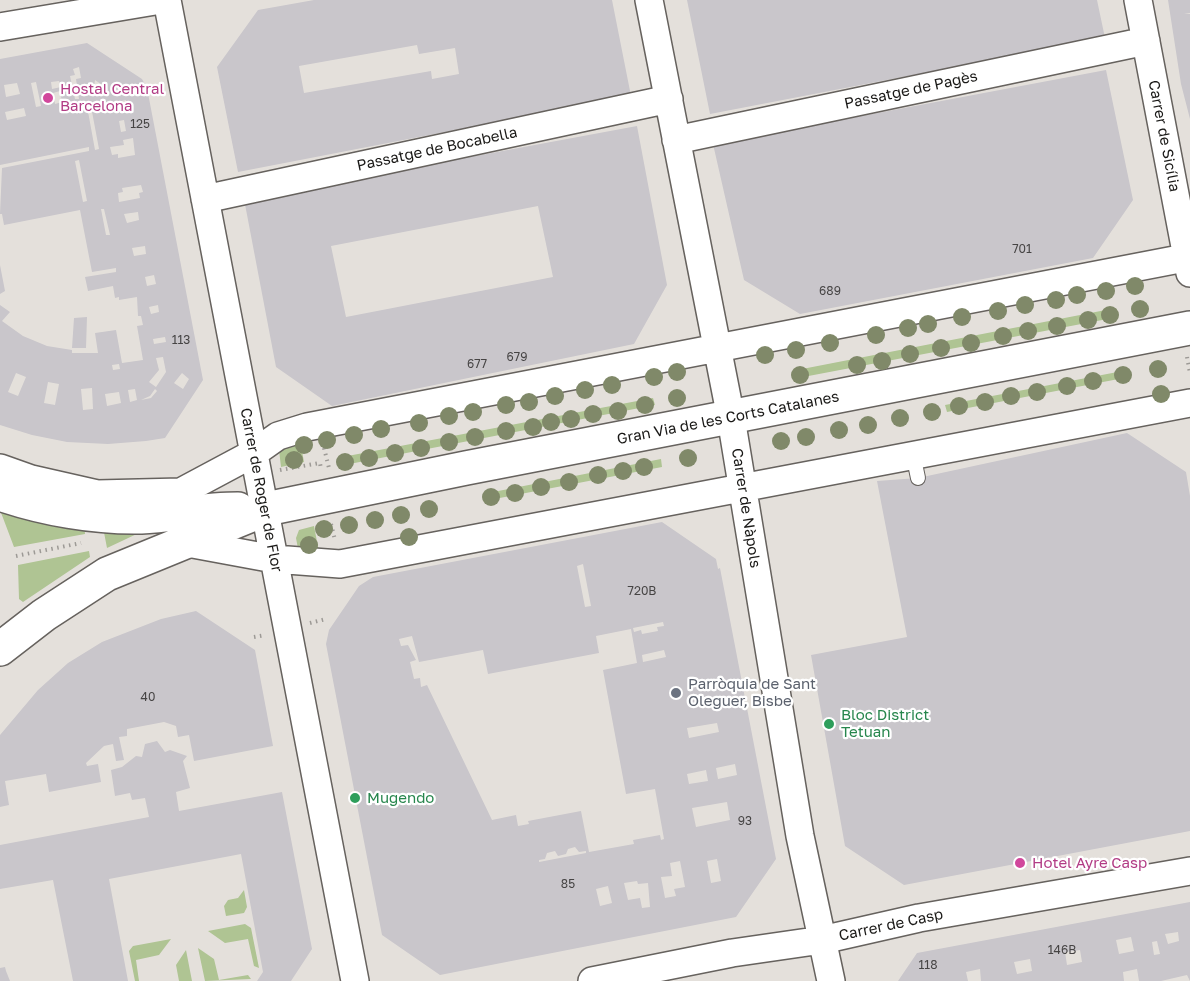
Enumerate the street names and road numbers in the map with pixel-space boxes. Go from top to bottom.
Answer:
street label: Passatge de Pagès [843,67,979,113]
street label: Carrer de Sicília [1144,79,1184,193]
street label: Passatge de Bocabella [355,123,519,175]
street label: Gran Via de les Corts Catalanes [615,388,841,448]
street label: Carrer de Roger de Flor [236,406,286,574]
street label: Carrer de Nàpols [728,447,764,569]
street label: Carrer de Casp [837,905,945,945]

